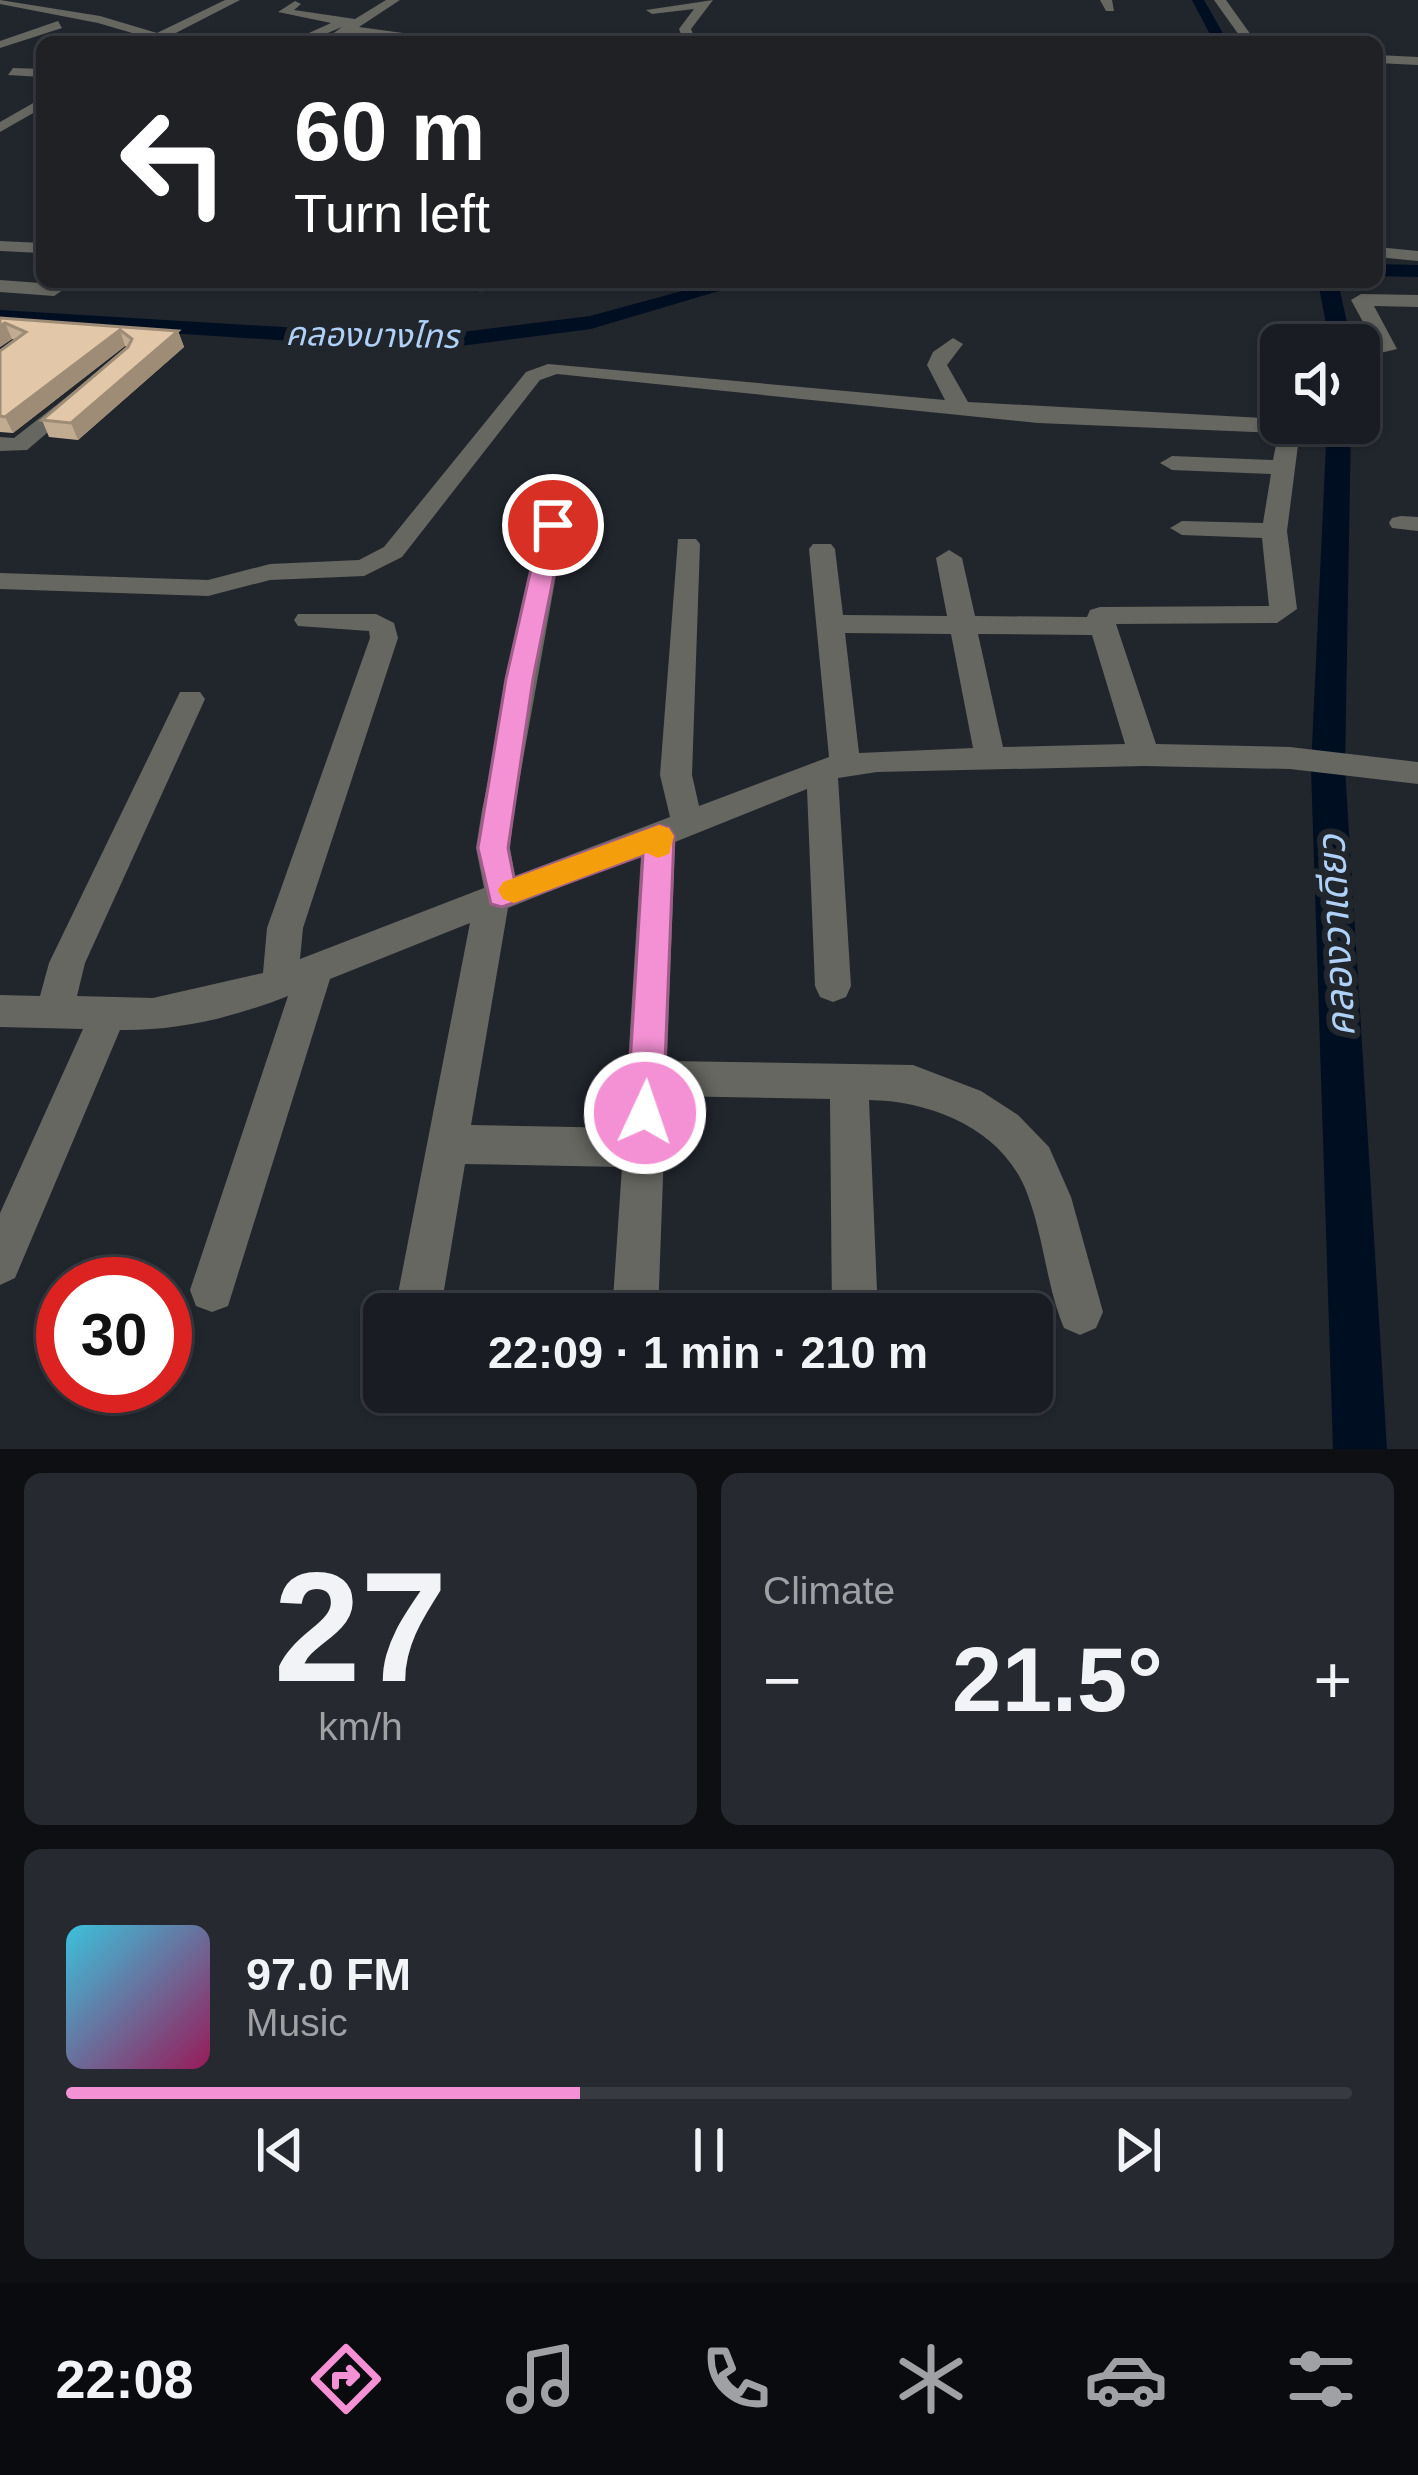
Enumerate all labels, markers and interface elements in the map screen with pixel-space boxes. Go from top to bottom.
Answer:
icon: left [96,84,252,240]
text: 60 m [294,84,485,178]
text: Turn left [294,183,490,243]
water label: คลองบางไทร [285,315,462,355]
map controls [1260,324,1380,444]
button: sound [1260,324,1380,444]
pin [502,474,604,576]
icon: arrive [520,492,586,558]
water label: คลองวาเดียว [1309,832,1363,1038]
position arrow [582,1050,708,1176]
speed limit sign: 30 [36,1257,192,1413]
text: 22:09 · 1 min · 210 m [488,1327,928,1378]
text: 27 [274,1540,447,1714]
text: Climate [763,1569,895,1612]
text: 21.5° [952,1630,1163,1730]
text: − [763,1643,802,1717]
text: + [1313,1643,1352,1717]
text: km/h [318,1705,403,1748]
text: 97.0 FM [246,1949,411,2000]
text: Music [246,2001,348,2044]
icon: previous [247,2117,313,2183]
icon: pause [676,2117,742,2183]
icon: next [1105,2117,1171,2183]
icon: directions [304,2337,388,2421]
icon: music [499,2337,583,2421]
icon: phone [694,2337,778,2421]
icon: climate [889,2337,973,2421]
icon: car [1084,2337,1168,2421]
icon: filters [1279,2337,1363,2421]
text: 22:08 [55,2349,194,2409]

